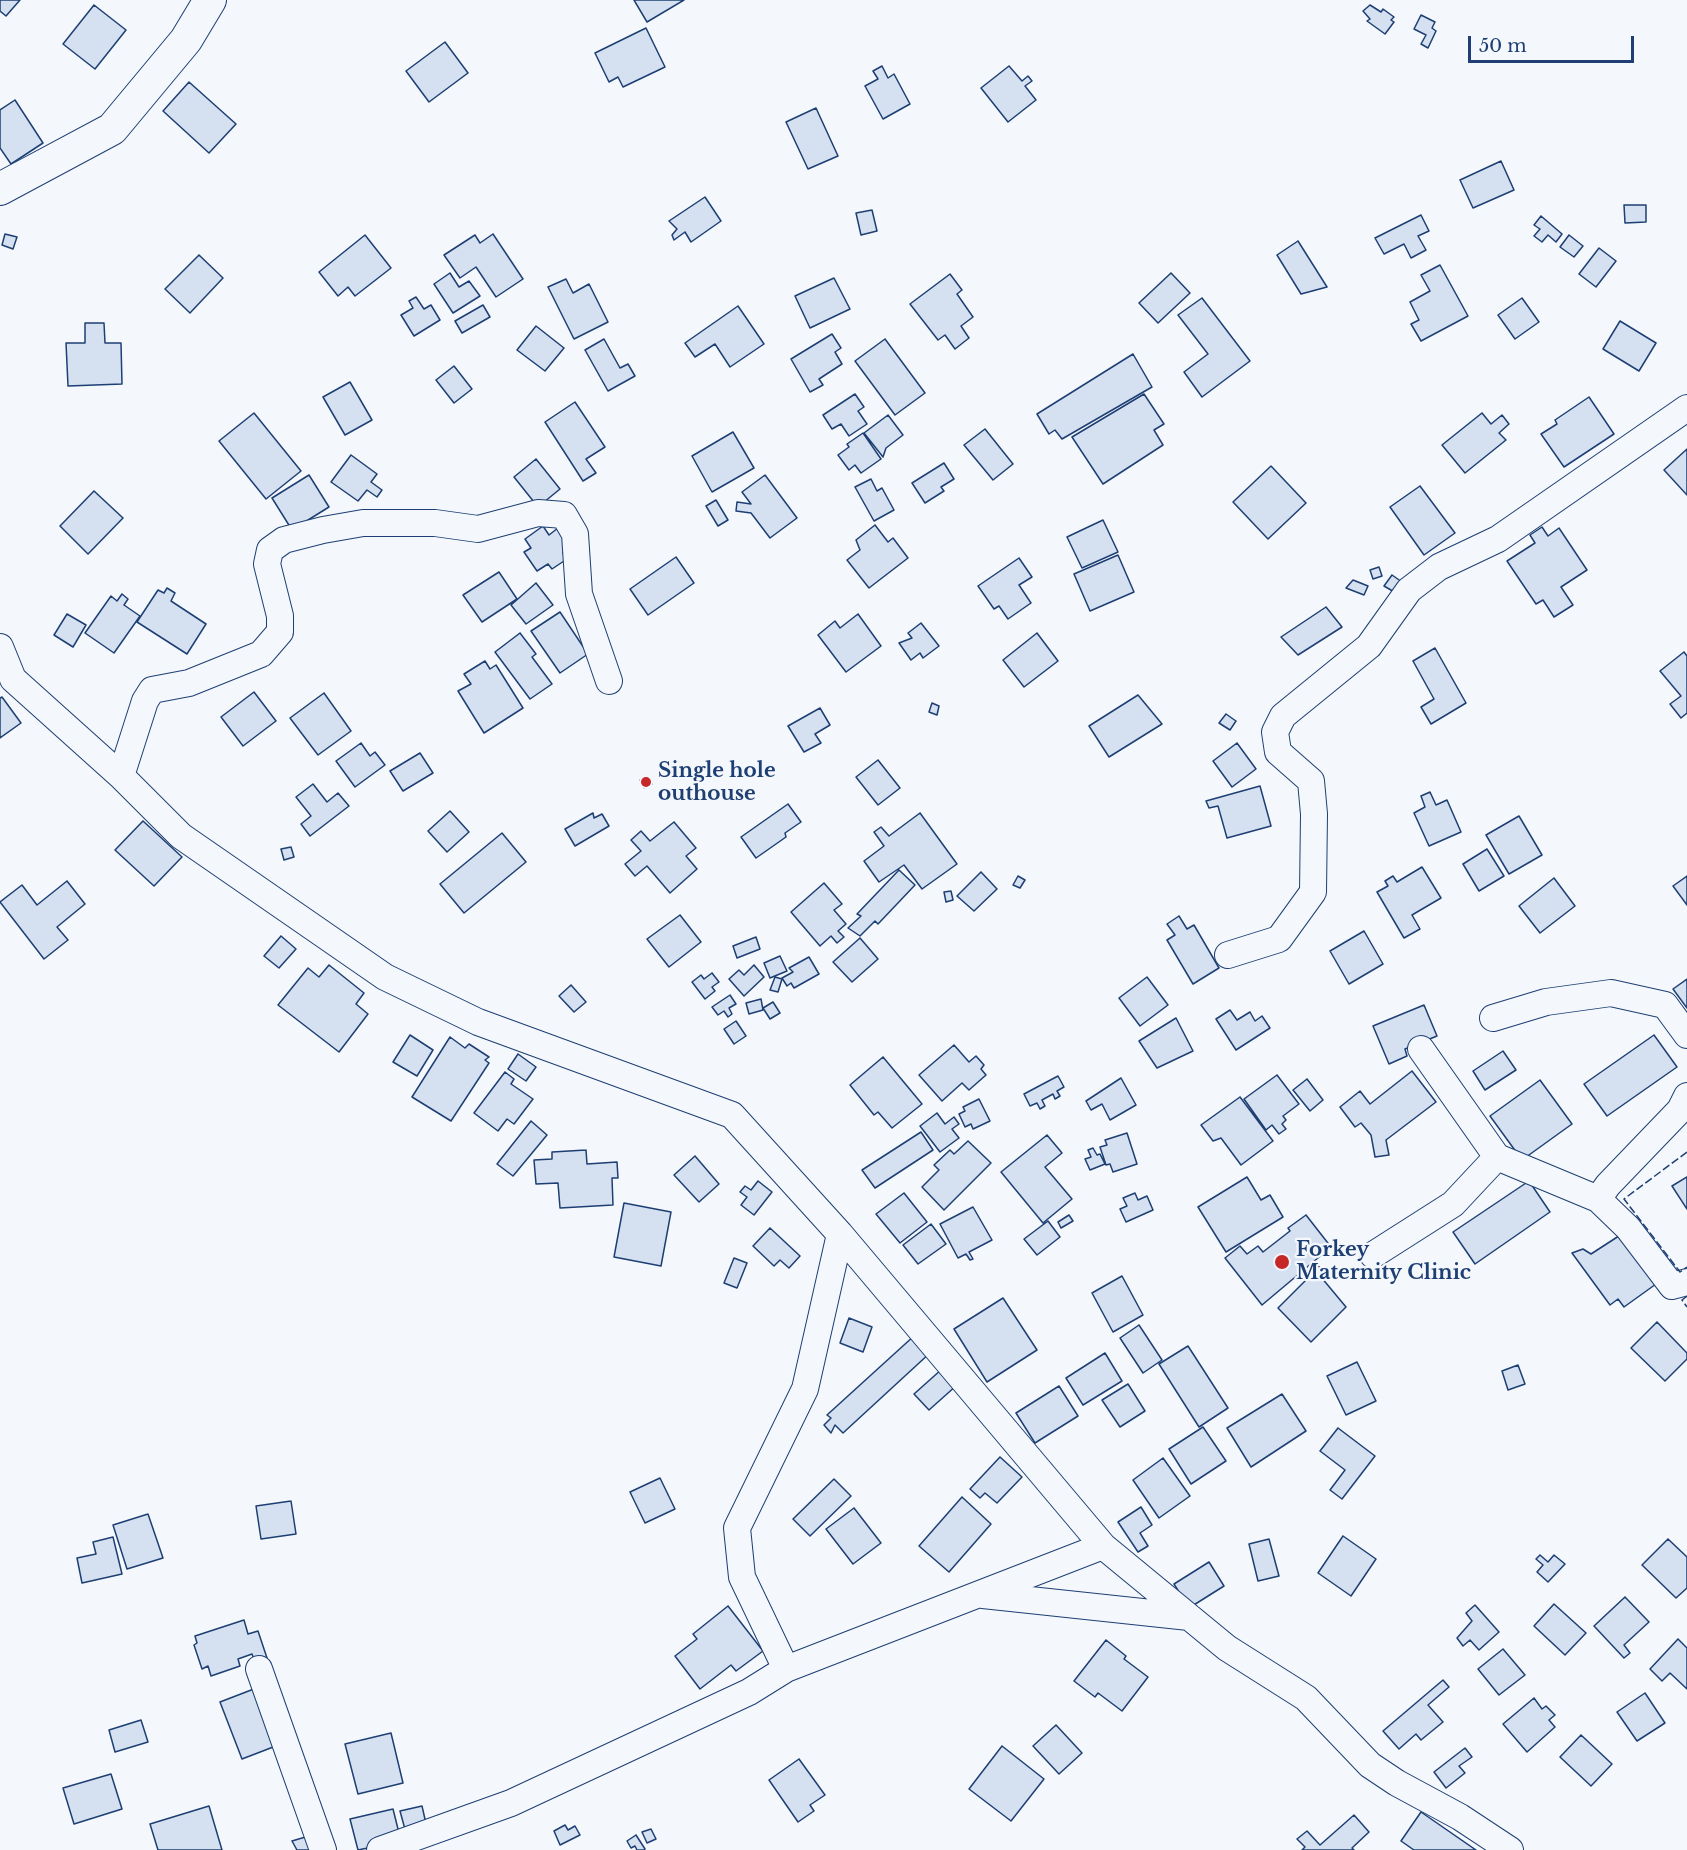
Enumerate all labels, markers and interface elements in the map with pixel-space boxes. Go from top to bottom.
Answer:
scale bar [1471,24,1638,62]
text: 50 m [1479,35,1527,57]
place label: Single hole outhouse [658,759,776,806]
marker: Single hole outhouse [639,775,653,789]
place label: Forkey Maternity Clinic [1296,1238,1471,1285]
marker: Forkey Maternity Clinic [1273,1253,1291,1271]

